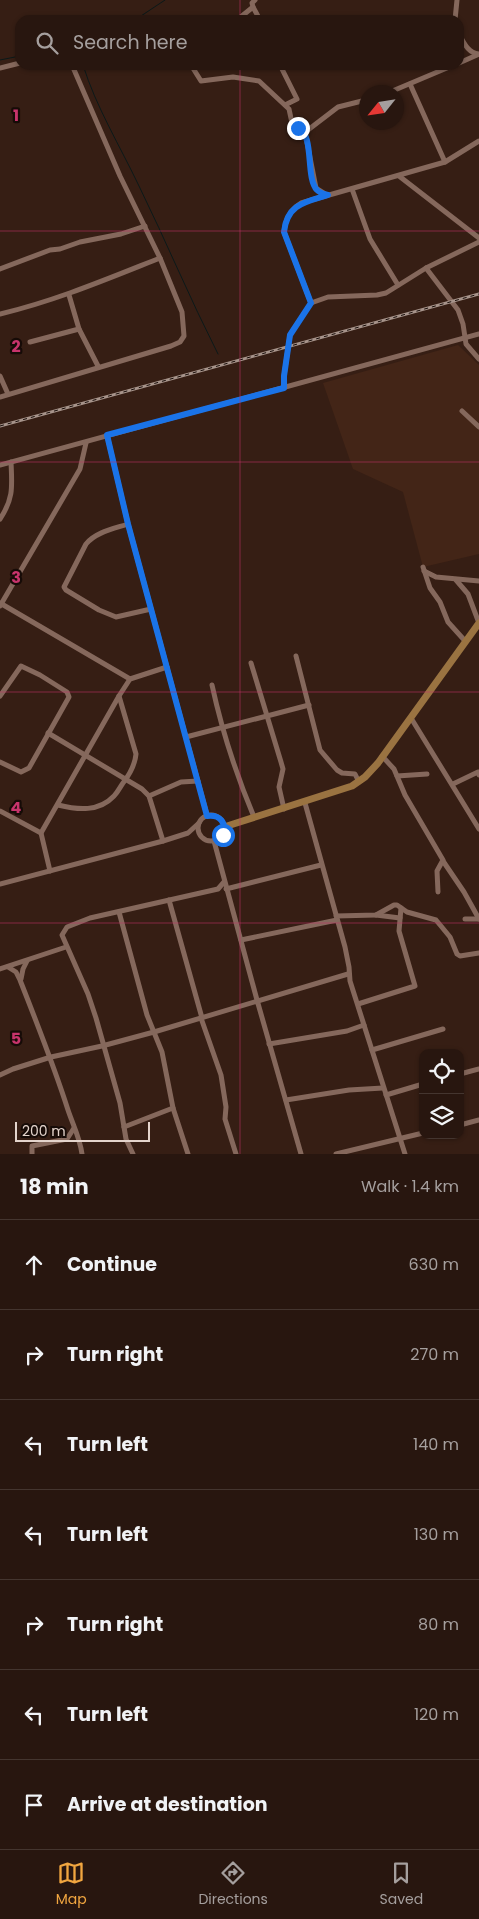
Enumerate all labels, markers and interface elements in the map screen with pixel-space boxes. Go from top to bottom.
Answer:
search box [15,15,464,70]
icon: search [33,29,61,57]
text: Search here [73,29,187,56]
north arrow [359,85,404,130]
text: 1 [13,104,19,127]
route end [287,117,310,140]
text: 2 [11,335,21,358]
text: 3 [11,566,21,589]
text: 4 [11,796,22,819]
route start [212,824,235,847]
text: 5 [11,1027,21,1050]
map controls [419,1049,464,1139]
button: locate [419,1049,464,1094]
button: layers [419,1094,464,1139]
scale bar [15,1119,150,1142]
text: 200 m [22,1121,66,1141]
text: 18 min [20,1172,89,1201]
text: Walk · 1.4 km [361,1175,459,1198]
icon: ahead [20,1251,48,1279]
text: Continue [67,1251,157,1278]
text: 630 m [409,1253,459,1276]
icon: right [20,1341,48,1369]
text: Turn right [67,1341,163,1368]
text: 270 m [410,1343,459,1366]
icon: left [20,1431,48,1459]
text: Turn left [67,1431,148,1458]
text: 140 m [413,1433,459,1456]
icon: left [20,1521,48,1549]
text: Turn left [67,1521,148,1548]
text: 130 m [414,1523,459,1546]
icon: right [20,1611,48,1639]
text: Turn right [67,1611,163,1638]
text: 80 m [418,1613,459,1636]
icon: left [20,1701,48,1729]
text: Turn left [67,1701,148,1728]
text: 120 m [414,1703,459,1726]
icon: arrive [20,1791,48,1819]
text: Arrive at destination [67,1791,268,1818]
tab: Map [56,1859,87,1910]
tab: Directions [198,1859,268,1910]
tab: Saved [379,1859,423,1910]

